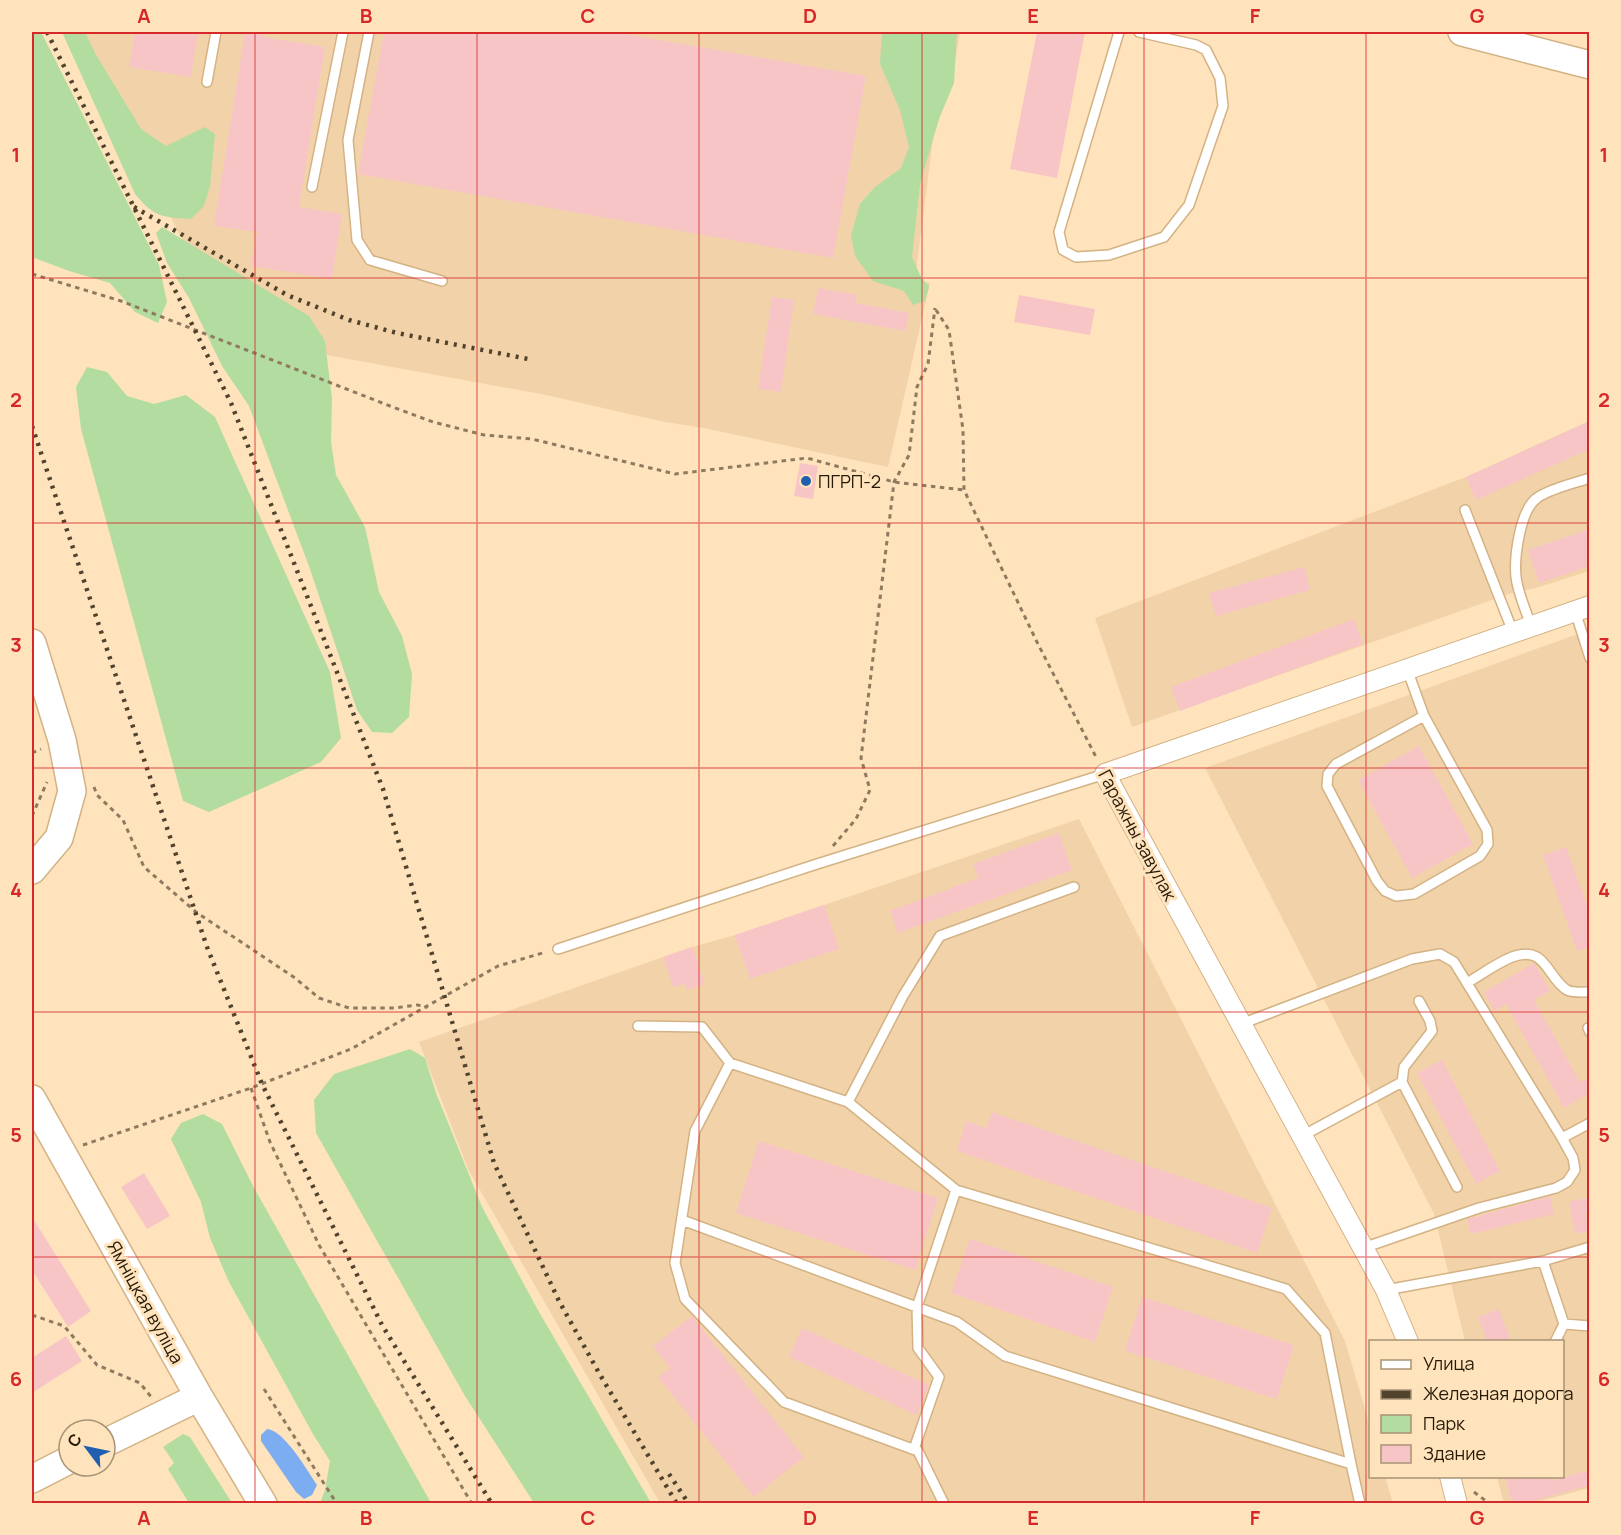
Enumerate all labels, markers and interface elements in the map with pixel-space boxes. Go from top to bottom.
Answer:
text: A [137,2,151,29]
text: B [360,2,373,29]
text: C [581,2,595,29]
text: D [803,2,817,29]
text: E [1027,2,1039,29]
text: F [1250,2,1261,29]
text: G [1470,2,1485,29]
text: 1 [12,141,20,168]
text: 1 [1600,141,1608,168]
text: 2 [10,386,22,413]
text: 2 [1598,386,1610,413]
place label: ПГРП-2 [818,469,881,493]
marker: ПГРП-2 [799,474,813,488]
text: 3 [10,631,22,658]
text: 3 [1598,631,1610,658]
street label: Гаражны завулак [1093,765,1183,906]
text: 4 [10,876,22,903]
text: 4 [1598,876,1610,903]
text: 5 [10,1121,22,1148]
text: 5 [1598,1121,1610,1148]
street label: Ямніцкая вуліца [102,1236,190,1368]
legend [1369,1340,1564,1478]
text: Улица [1423,1351,1475,1375]
text: 6 [10,1365,22,1392]
text: 6 [1598,1365,1610,1392]
text: Железная дорога [1423,1381,1574,1405]
text: Парк [1423,1411,1466,1435]
north arrow [57,1418,117,1478]
text: С [62,1429,87,1451]
text: Здание [1423,1441,1486,1465]
text: A [137,1504,151,1531]
text: B [360,1504,373,1531]
text: C [581,1504,595,1531]
text: D [803,1504,817,1531]
text: E [1027,1504,1039,1531]
text: F [1250,1504,1261,1531]
text: G [1470,1504,1485,1531]

